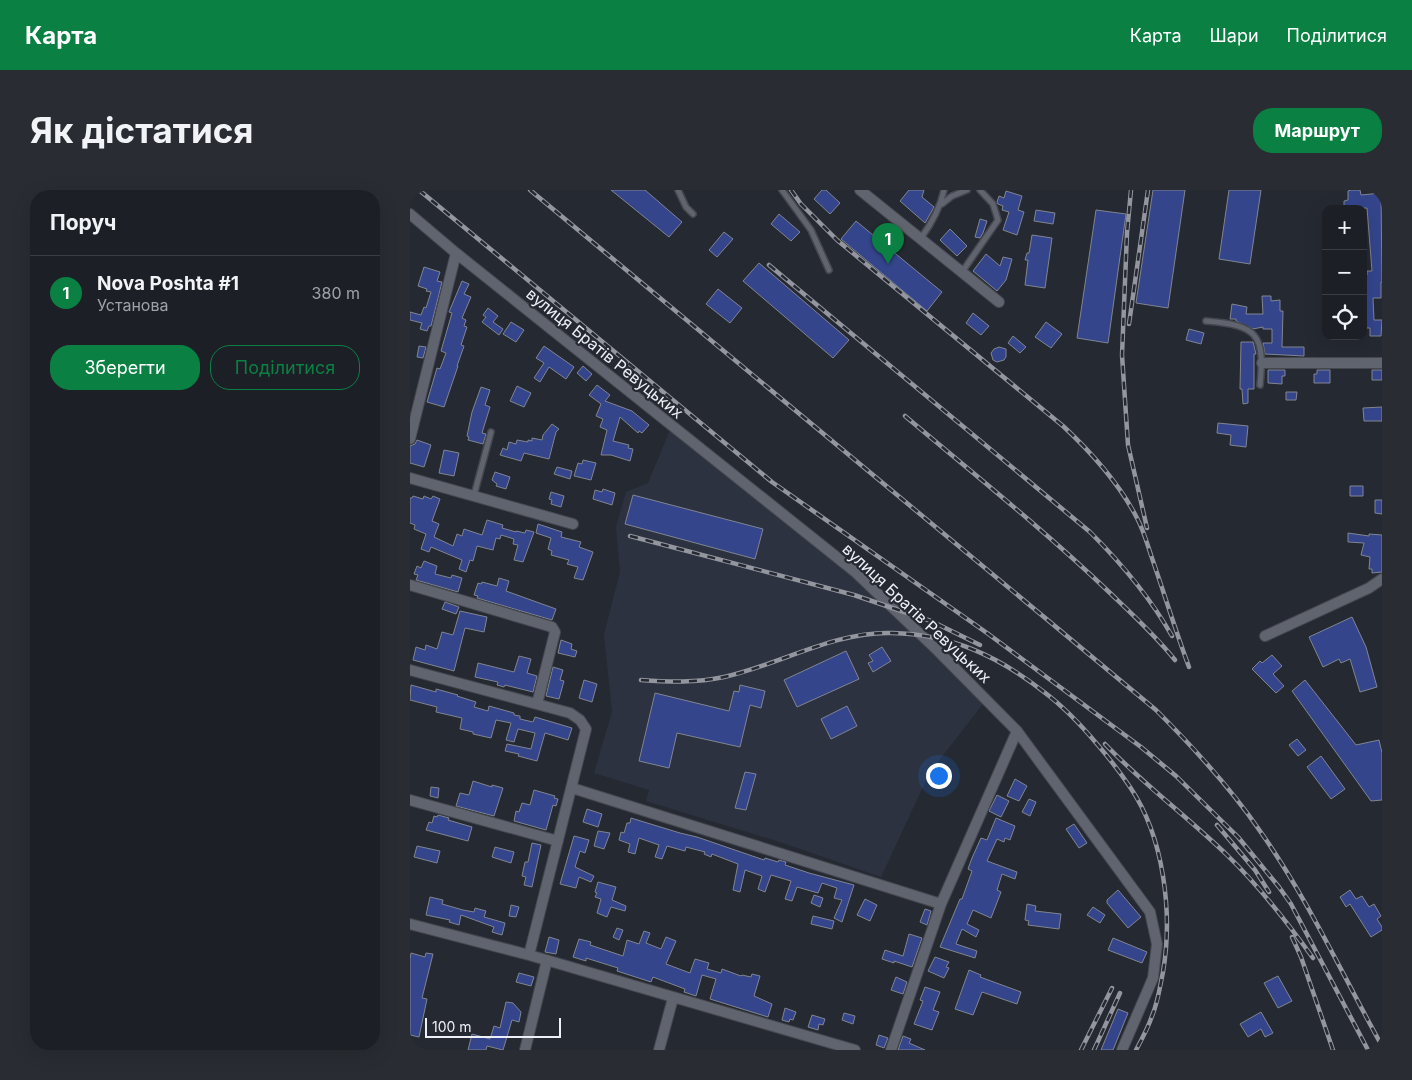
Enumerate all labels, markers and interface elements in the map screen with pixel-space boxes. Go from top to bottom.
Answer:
text: Карта [25,21,97,50]
text: Карта [1130,25,1182,46]
text: Шари [1210,25,1259,46]
text: Поділитися [1287,25,1387,46]
button: Маршрут [1253,108,1382,153]
text: Як дістатися [30,109,254,151]
map controls [1322,205,1367,340]
button: + [1322,205,1367,250]
text: Поруч [50,210,117,235]
pin: 1 [872,223,904,264]
button: − [1322,250,1367,295]
text: Nova Poshta #1 [97,272,239,295]
text: 1 [63,283,69,303]
text: 380 m [312,283,360,303]
street label: вулиця Братів Ревуцьких [522,284,688,423]
text: Установа [97,295,168,315]
button: locate [1322,295,1367,340]
button: Зберегти [50,345,200,390]
button: Поділитися [210,345,360,390]
street label: вулиця Братів Ревуцьких [838,539,996,687]
your location [926,763,952,789]
scale bar [425,1015,561,1038]
text: 100 m [432,1018,472,1035]

